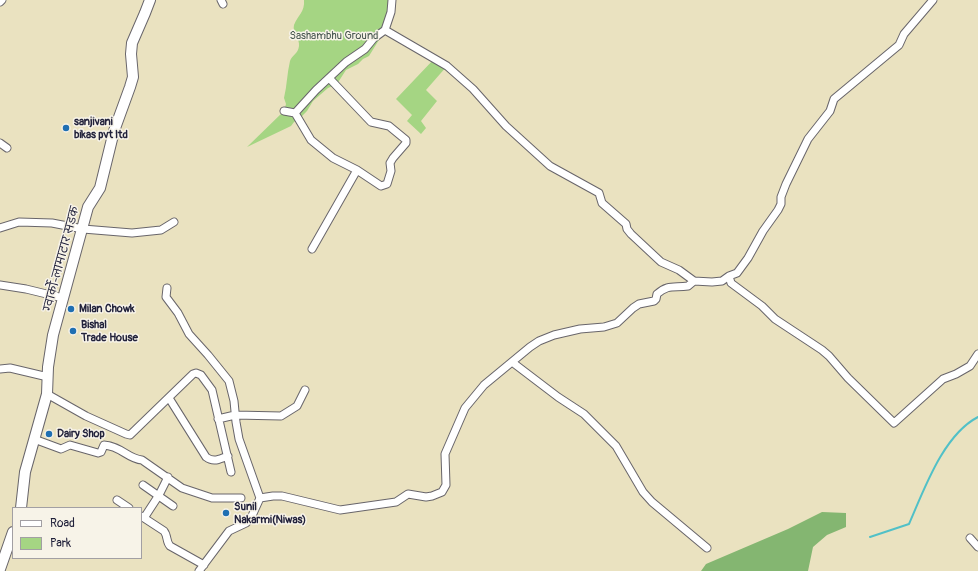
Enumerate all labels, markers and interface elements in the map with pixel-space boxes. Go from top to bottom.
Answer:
park label: Sashambhu Ground [289,29,379,43]
place label: sanjivani bikas pvt ltd [74,115,128,141]
marker: sanjivani bikas pvt ltd [61,123,71,133]
street label: ग्वार्को-लामाटार सडक [42,205,82,313]
place label: Milan Chowk [79,302,135,316]
marker: Milan Chowk [66,304,76,314]
place label: Bishal Trade House [81,318,138,344]
marker: Bishal Trade House [68,326,78,336]
place label: Dairy Shop [57,427,105,441]
marker: Dairy Shop [44,429,54,439]
place label: Sunil Nakarmi(Niwas) [234,500,306,526]
legend [12,507,142,559]
marker: Sunil Nakarmi(Niwas) [221,508,231,518]
text: Road [50,516,75,531]
text: Park [50,536,71,551]

